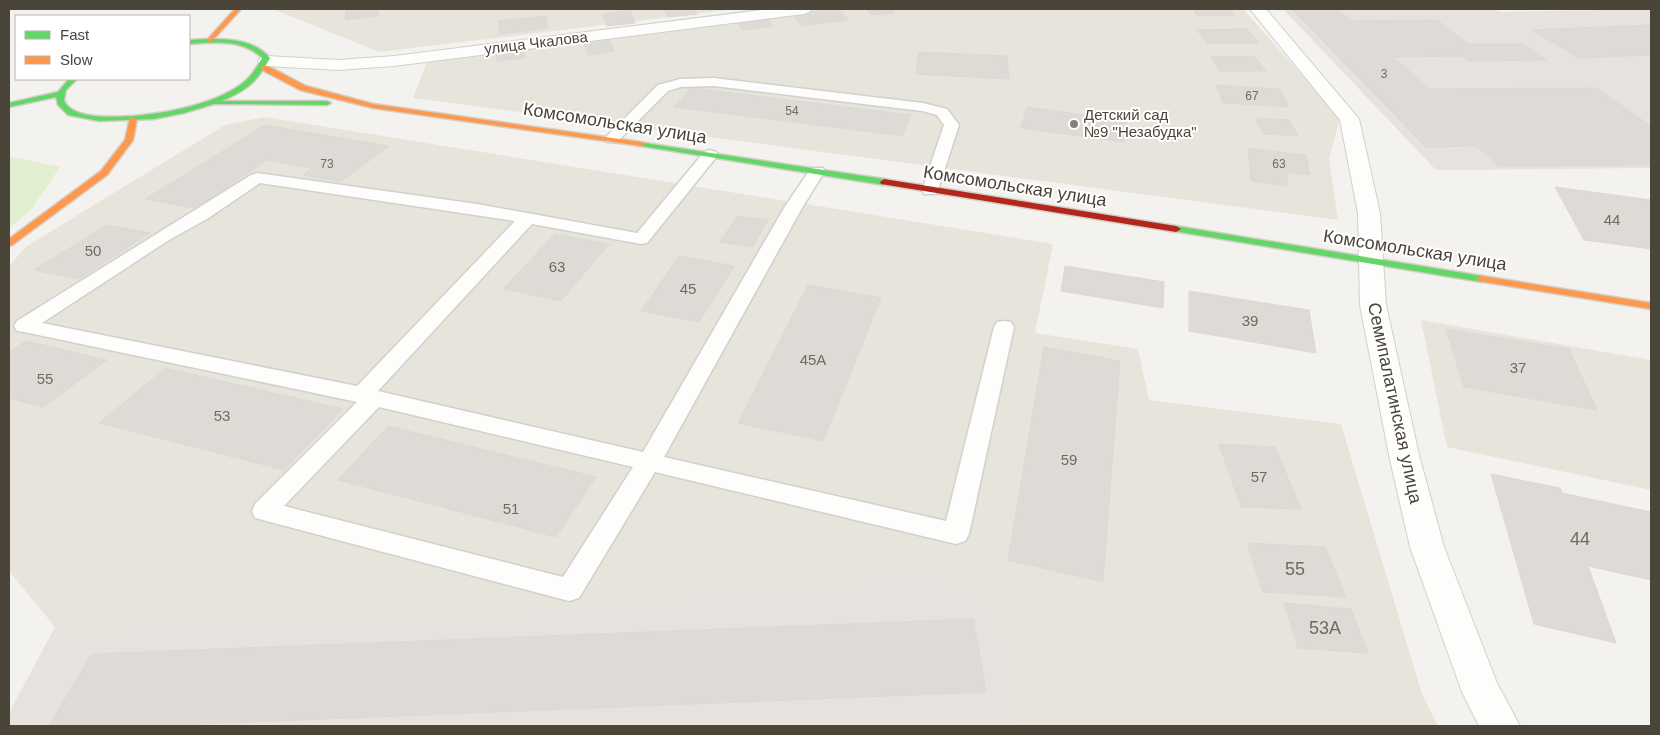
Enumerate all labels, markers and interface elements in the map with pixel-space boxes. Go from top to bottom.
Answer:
legend [15,15,190,80]
text: Fast [60,26,90,43]
street label: улица Чкалова [483,28,589,57]
text: Slow [60,51,93,68]
house number: 3 [1381,67,1388,81]
house number: 67 [1245,89,1259,103]
street label: Комсомольская улица [522,99,709,148]
house number: 54 [785,104,799,118]
place label: Детский сад №9 "Незабудка" [1084,106,1197,140]
marker: Детский сад №9 "Незабудка" [1068,118,1080,130]
house number: 73 [320,157,334,171]
house number: 63 [1272,157,1286,171]
street label: Комсомольская улица [922,162,1109,211]
house number: 44 [1604,211,1620,228]
street label: Комсомольская улица [1322,226,1509,275]
house number: 50 [85,242,101,259]
house number: 63 [549,258,565,275]
house number: 45 [680,280,696,297]
street label: Семипалатинская улица [1364,301,1426,506]
house number: 39 [1242,312,1258,329]
house number: 45А [800,351,826,368]
house number: 37 [1510,359,1526,376]
house number: 55 [37,370,53,387]
house number: 53 [214,407,230,424]
house number: 59 [1061,451,1077,468]
house number: 57 [1251,468,1267,485]
house number: 51 [503,500,519,517]
house number: 44 [1570,529,1590,549]
house number: 55 [1285,559,1305,579]
house number: 53А [1309,618,1341,638]

